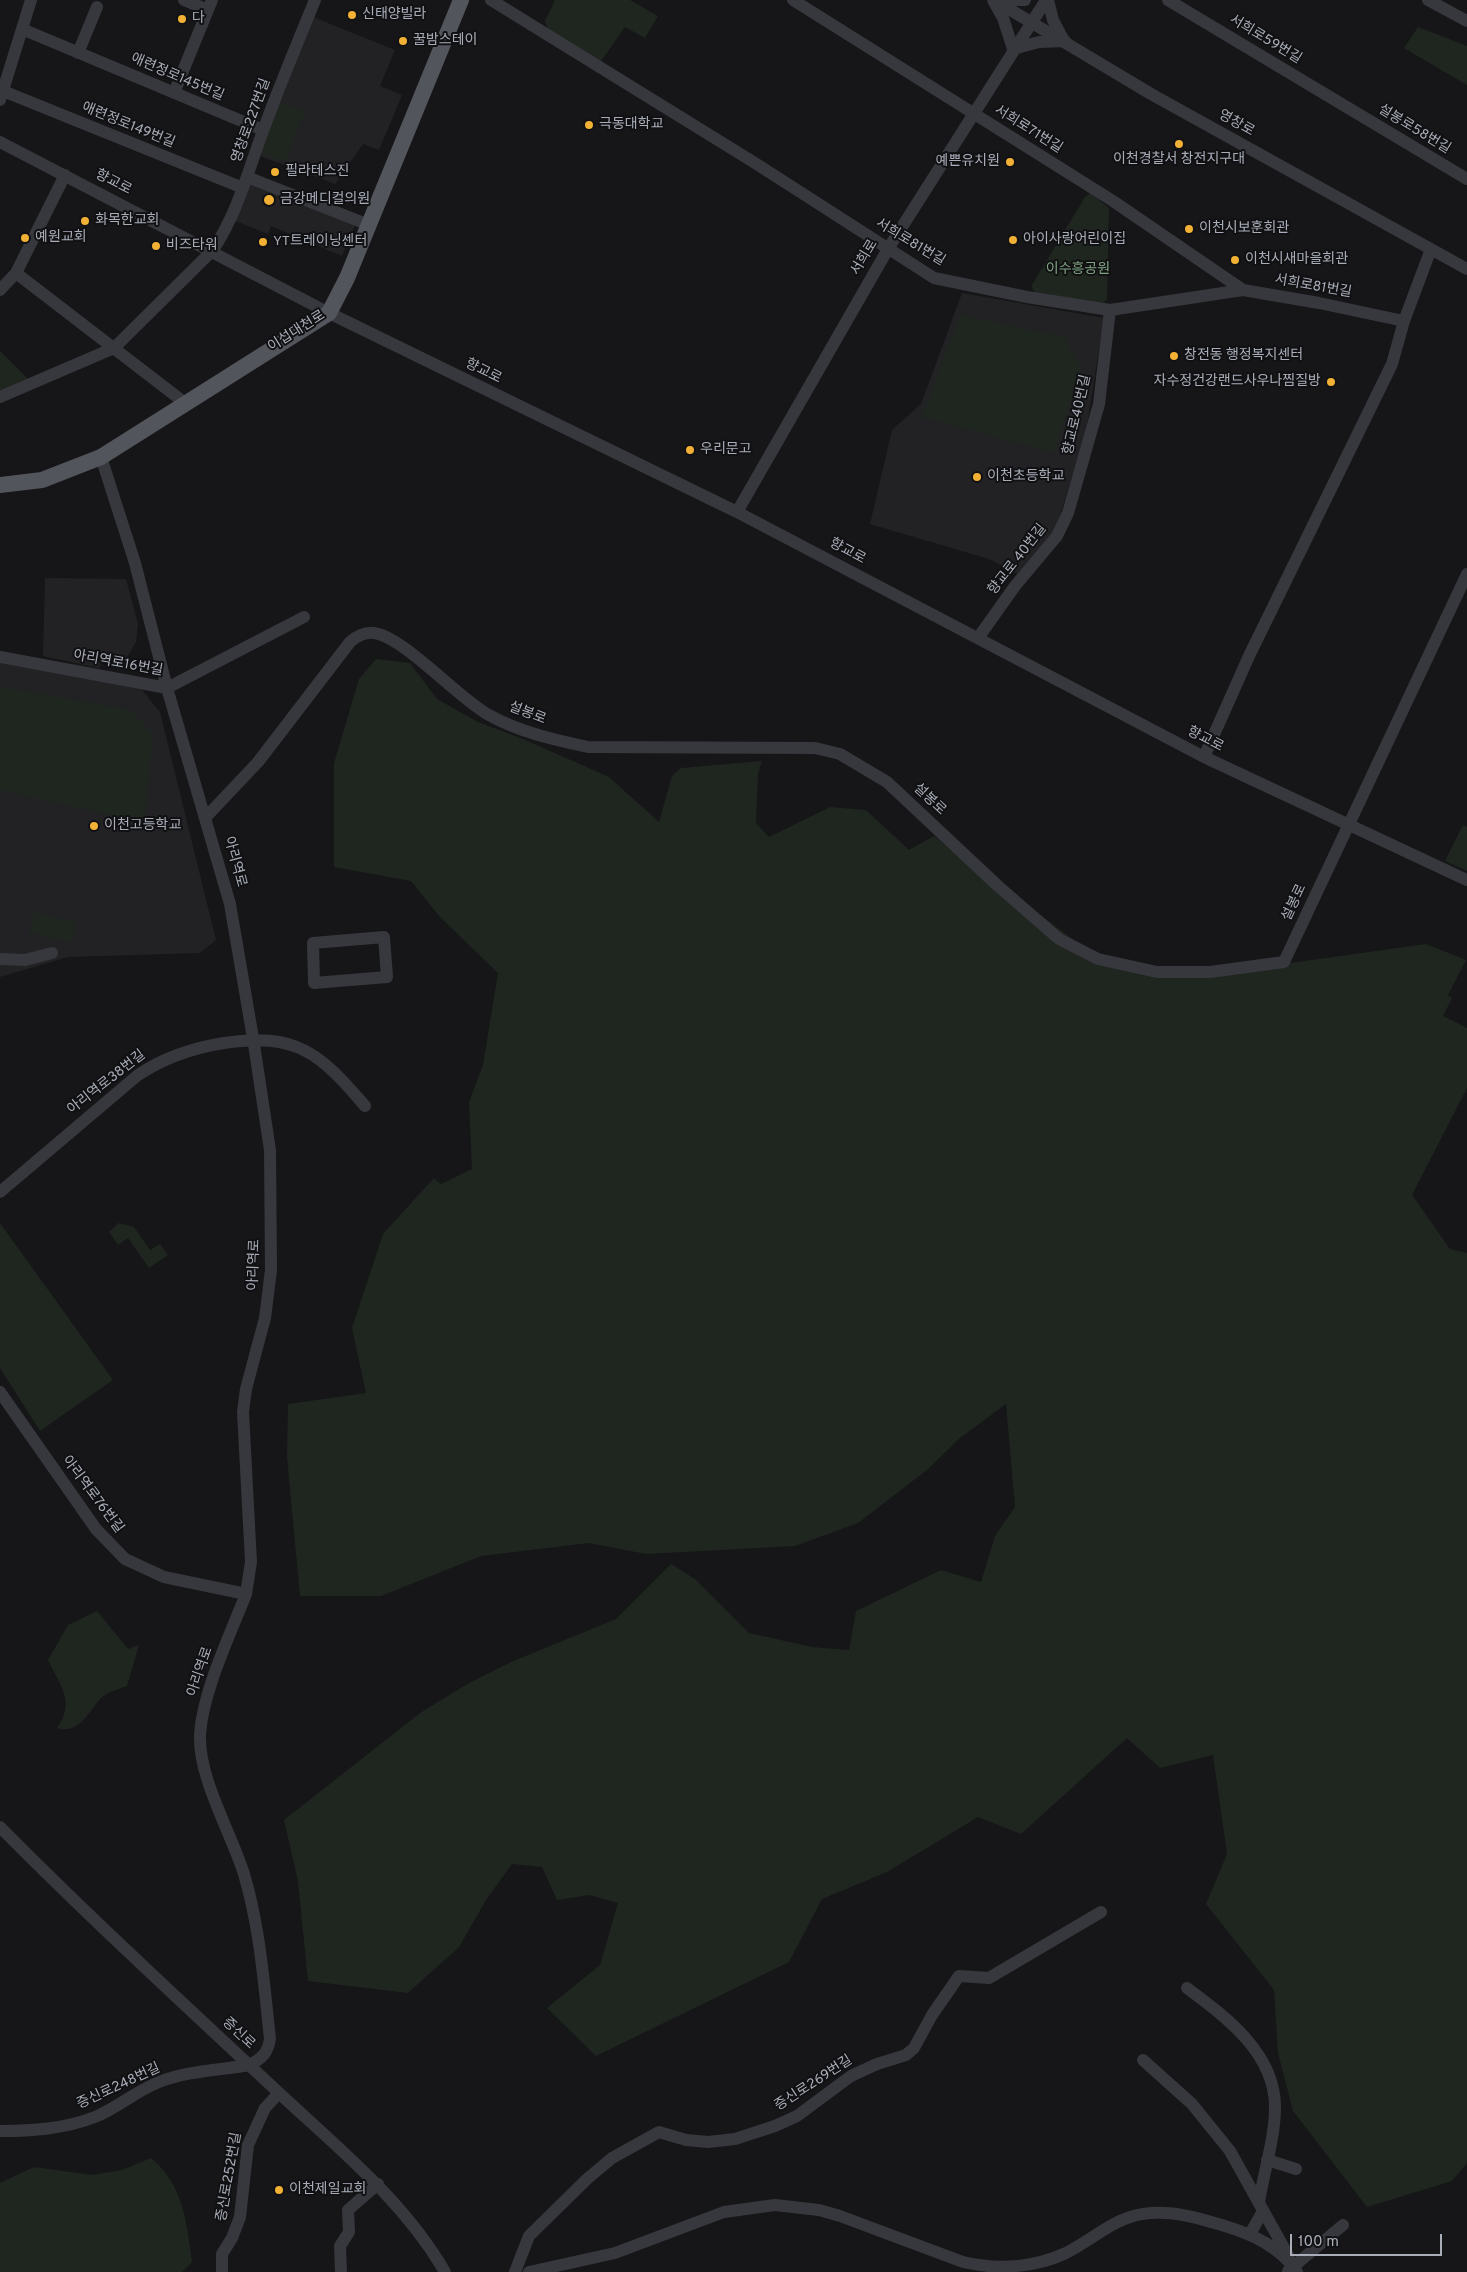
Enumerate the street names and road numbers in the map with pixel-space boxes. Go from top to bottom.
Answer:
street label: 서희로59번길 [1226,12,1304,68]
street label: 애련정로145번길 [128,51,226,105]
street label: 영창로227번길 [229,76,275,166]
street label: 애련정로149번길 [79,100,177,152]
street label: 서희로71번길 [991,102,1065,158]
street label: 설봉로58번길 [1375,102,1453,158]
street label: 영창로 [1215,107,1257,141]
street label: 향교로 [92,167,134,199]
street label: 서희로81번길 [872,216,948,270]
street label: 서희로 [848,237,882,279]
street label: 서희로81번길 [1273,272,1353,302]
street label: 이섭대천로 [265,308,329,356]
street label: 향교로 [462,356,504,388]
street label: 향교로40번길 [1061,373,1095,457]
street label: 향교로 40번길 [985,521,1051,599]
street label: 향교로 [826,536,868,568]
street label: 아리역로16번길 [72,648,164,680]
street label: 설봉로 [506,699,548,729]
street label: 향교로 [1184,724,1226,756]
street label: 설봉로 [909,781,949,819]
street label: 아리역로 [219,835,249,889]
street label: 설봉로 [1279,882,1311,924]
street label: 아리역로38번길 [65,1047,149,1119]
street label: 아리역로 [246,1239,264,1291]
street label: 아리역로76번길 [58,1453,126,1537]
street label: 아리역로 [185,1645,217,1699]
street label: 증신로 [218,2015,258,2053]
street label: 증신로269번길 [772,2053,856,2115]
street label: 증신로248번길 [75,2060,163,2114]
street label: 증신로252번길 [214,2131,246,2223]

